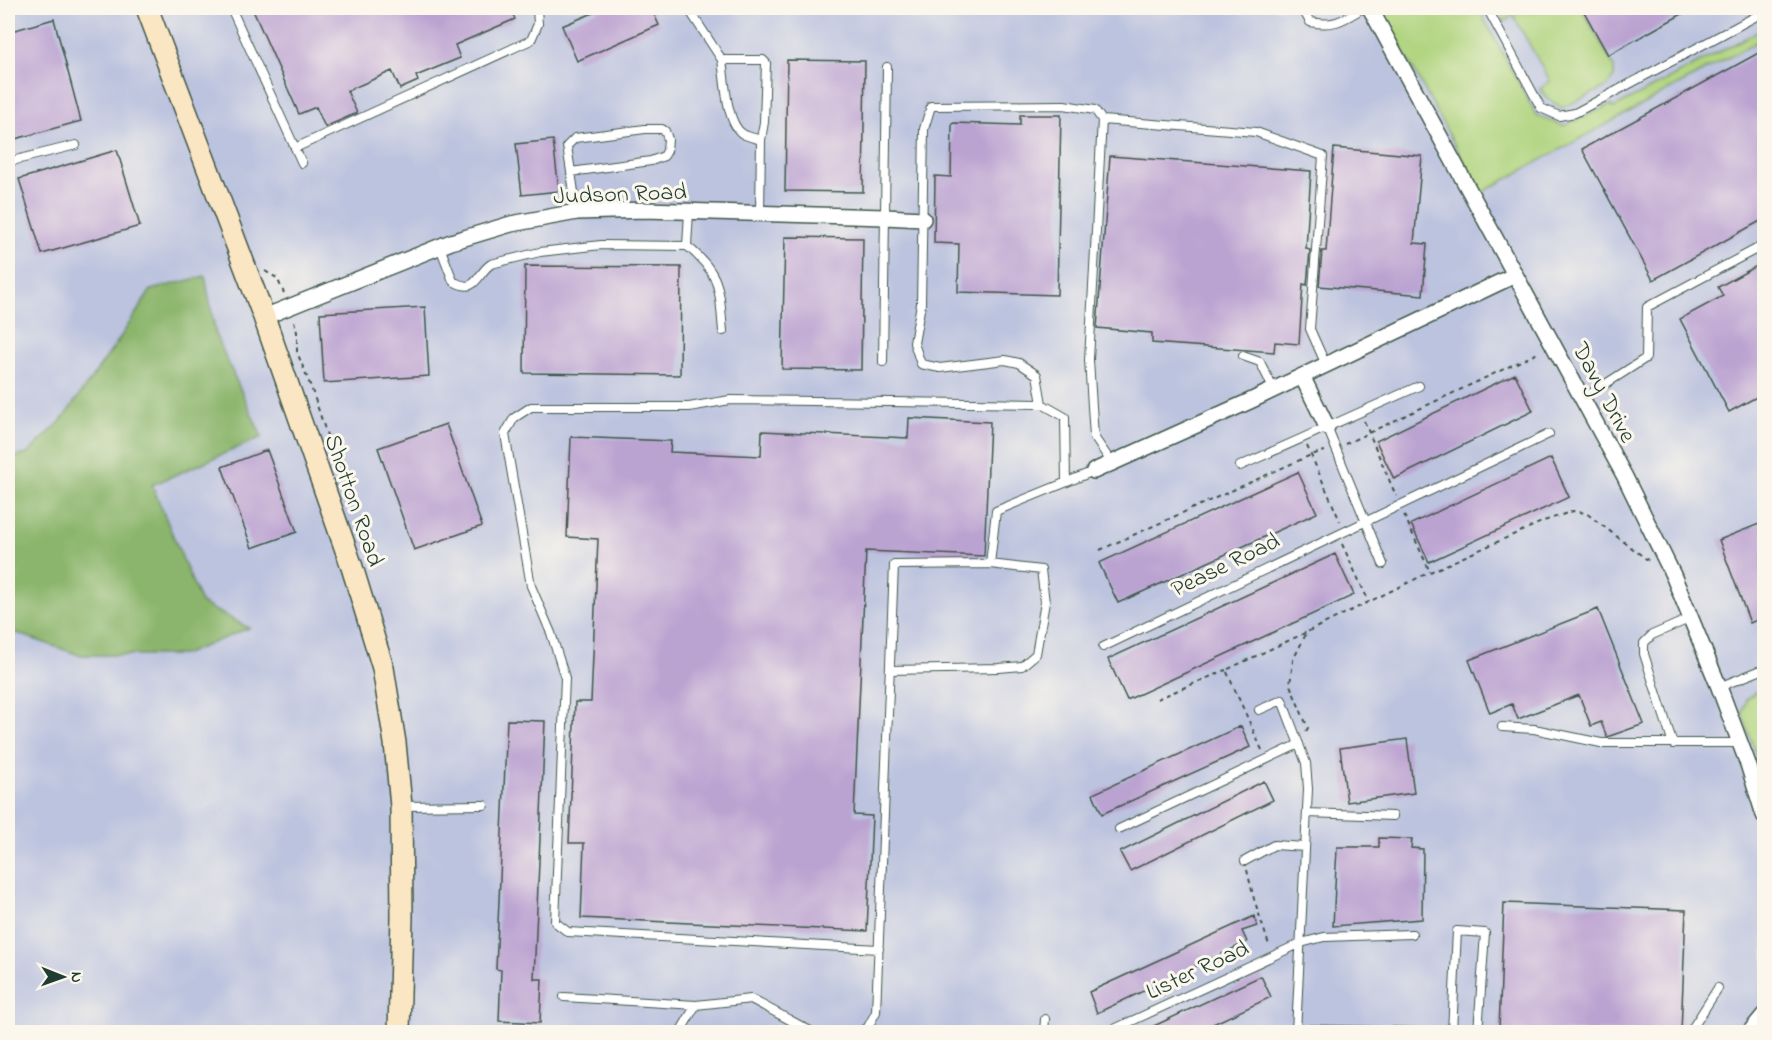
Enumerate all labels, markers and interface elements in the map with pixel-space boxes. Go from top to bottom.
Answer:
street label: Judson Road [553,176,688,215]
street label: Davy Drive [1560,336,1644,450]
street label: Shotton Road [314,430,392,572]
street label: Pease Road [1166,525,1287,608]
street label: Lister Road [1141,932,1256,1010]
north arrow [33,947,93,1007]
text: N [64,972,88,983]

